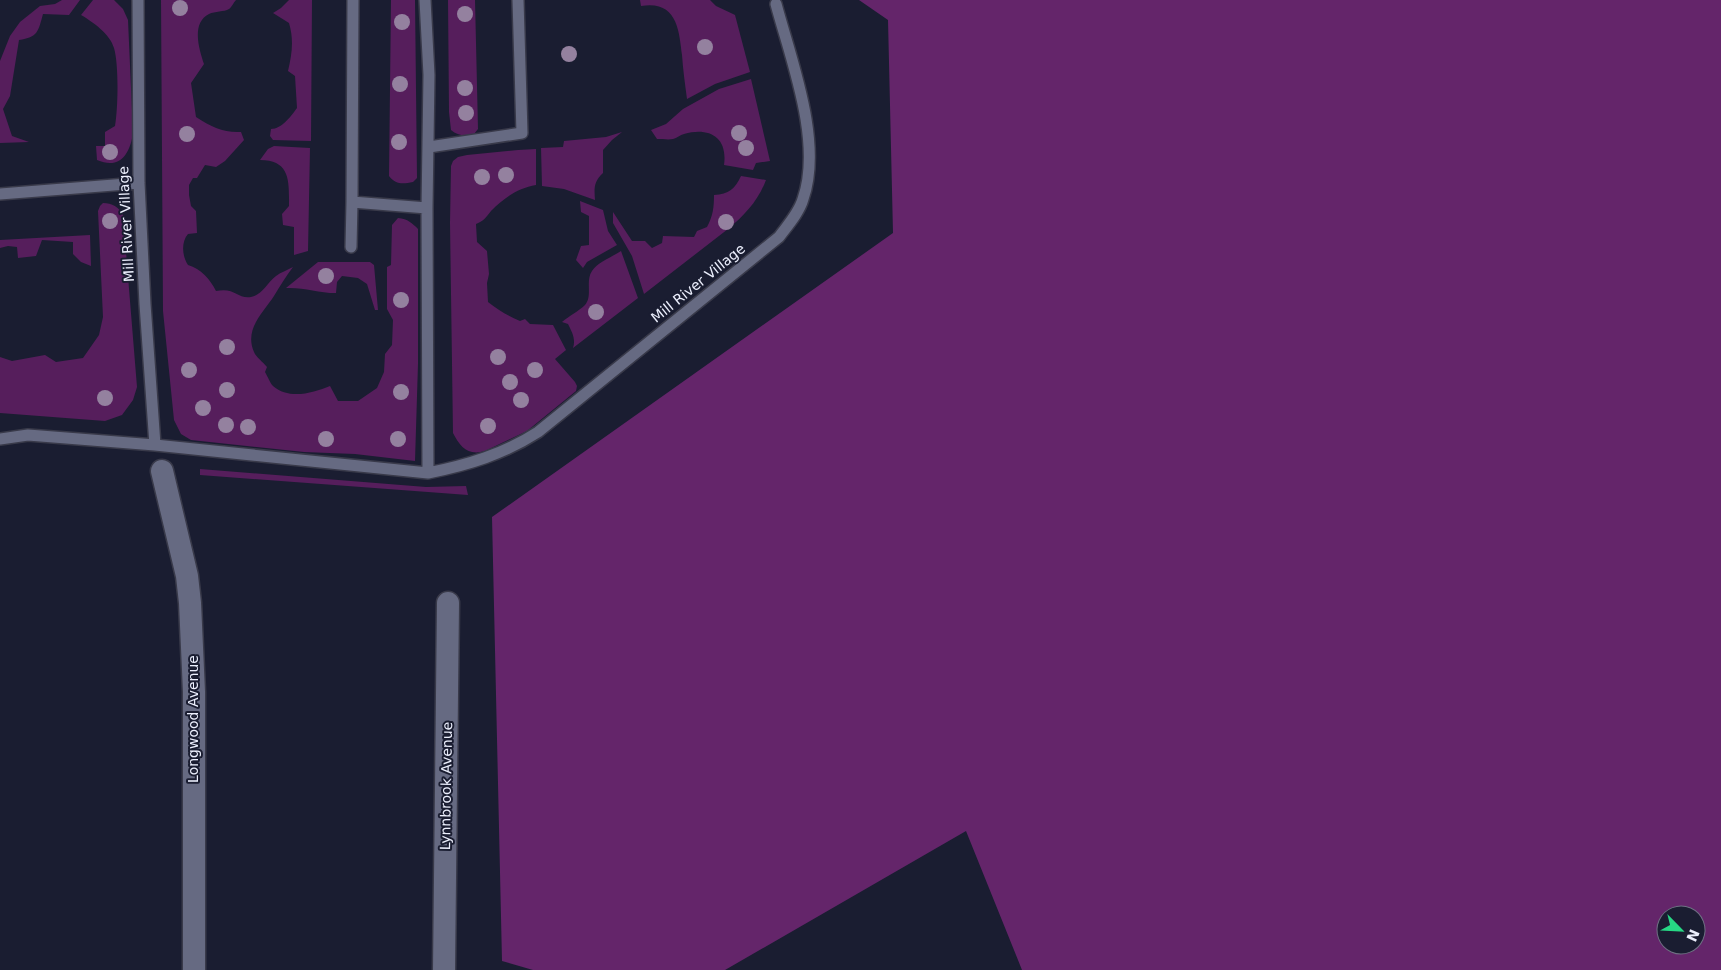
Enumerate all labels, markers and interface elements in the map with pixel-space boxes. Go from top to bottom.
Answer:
street label: Mill River Village [115,166,137,282]
street label: Mill River Village [648,240,748,326]
street label: Longwood Avenue [185,655,201,783]
street label: Lynnbrook Avenue [437,722,455,850]
north arrow [1656,905,1706,955]
text: N [1683,927,1703,944]

